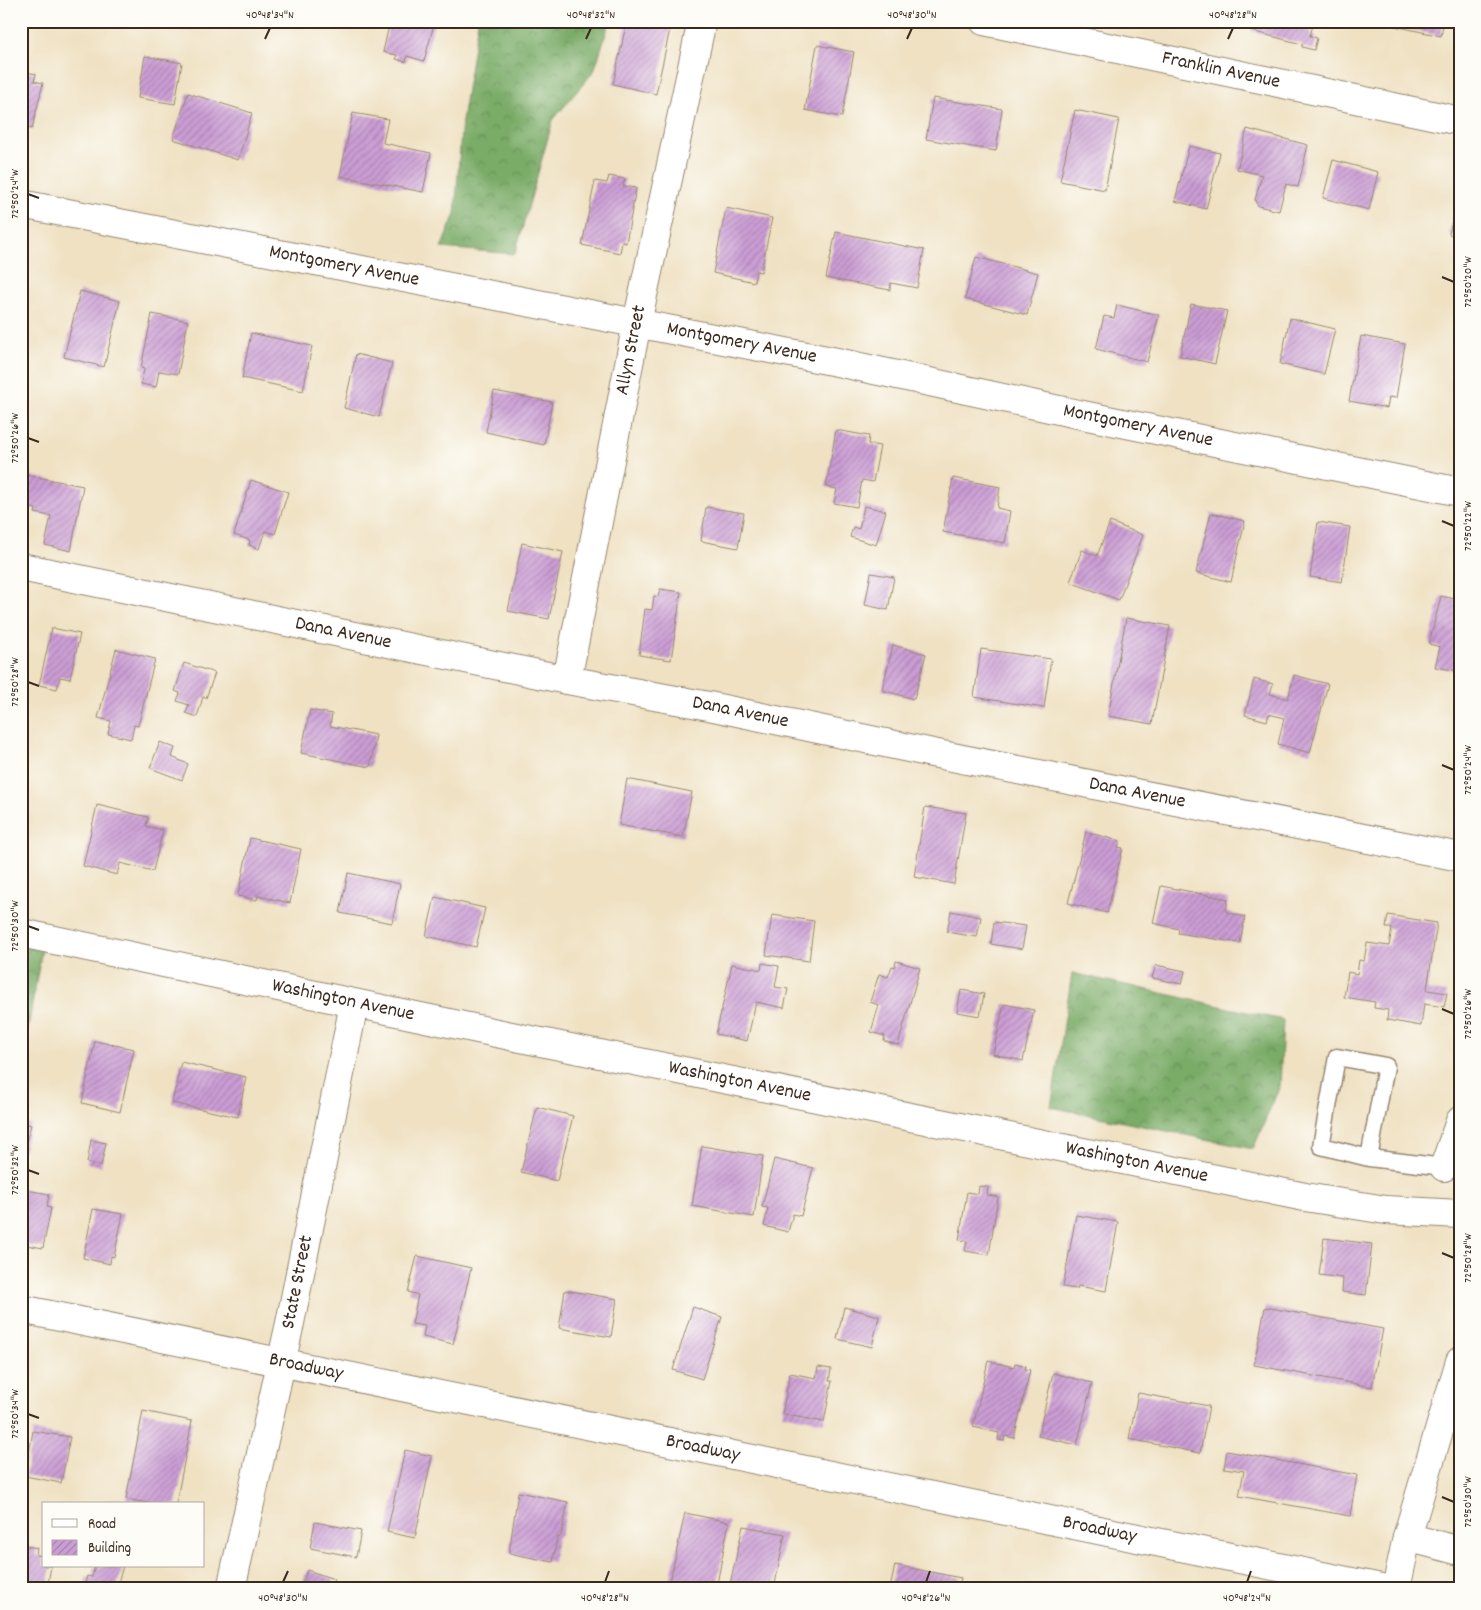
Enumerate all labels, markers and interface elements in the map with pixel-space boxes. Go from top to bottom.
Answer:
text: 40°48'34"N [246,7,294,24]
text: 40°48'32"N [567,7,615,24]
text: 40°48'30"N [887,7,937,24]
text: 40°48'28"N [1209,7,1257,24]
street label: Franklin Avenue [1159,45,1283,97]
text: 72°50'24"W [7,169,24,219]
street label: Montgomery Avenue [267,238,422,295]
text: 72°50'20"W [1460,256,1477,308]
street label: Allyn Street [609,303,654,398]
street label: Montgomery Avenue [664,315,819,372]
street label: Montgomery Avenue [1061,397,1216,455]
text: 72°50'26"W [7,413,24,463]
text: 72°50'22"W [1460,501,1477,551]
street label: Dana Avenue [292,610,394,657]
text: 72°50'28"W [7,657,24,707]
street label: Dana Avenue [690,689,791,736]
text: 72°50'24"W [1460,745,1477,795]
street label: Dana Avenue [1087,770,1188,817]
text: 72°50'30"W [7,900,24,952]
street label: Washington Avenue [269,972,417,1029]
text: 72°50'26"W [1460,989,1477,1039]
street label: Washington Avenue [666,1054,814,1111]
street label: Washington Avenue [1063,1135,1211,1191]
text: 72°50'32"W [7,1145,24,1195]
street label: State Street [275,1233,321,1332]
text: 72°50'28"W [1460,1233,1477,1283]
street label: Broadway [267,1346,346,1389]
text: 72°50'34"W [7,1389,24,1439]
street label: Broadway [663,1428,743,1470]
text: 72°50'30"W [1460,1476,1477,1528]
legend [42,1502,205,1568]
street label: Broadway [1060,1509,1140,1552]
text: Road [88,1514,116,1536]
text: Building [88,1538,131,1560]
text: 40°48'30"N [258,1590,308,1607]
text: 40°48'28"N [581,1590,629,1607]
text: 40°48'26"N [902,1590,950,1607]
text: 40°48'24"N [1223,1590,1271,1607]

